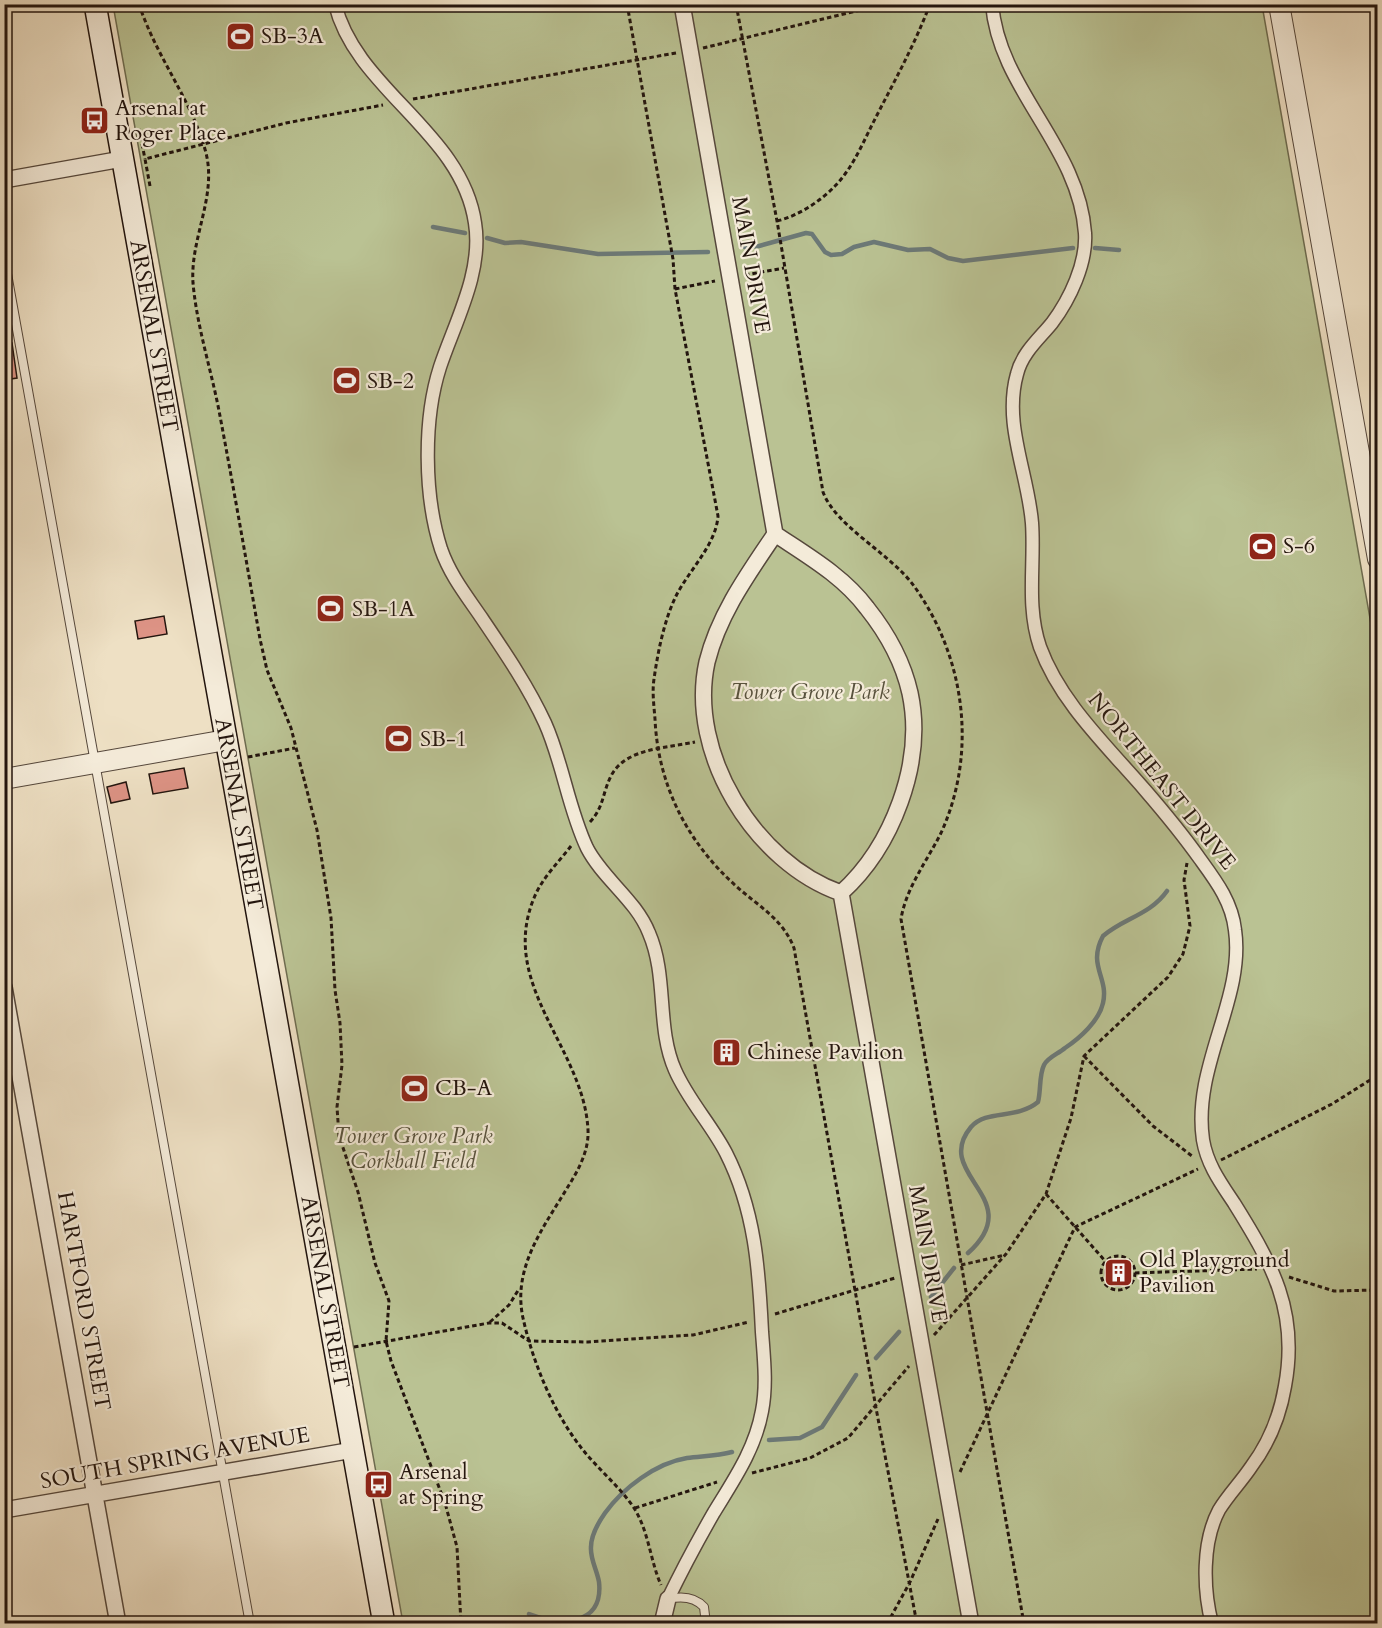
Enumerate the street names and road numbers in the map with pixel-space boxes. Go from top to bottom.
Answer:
street label: MAIN DRIVE [724,194,778,336]
street label: ARSENAL STREET [122,237,186,435]
street label: NORTHEAST DRIVE [1081,686,1243,876]
street label: ARSENAL STREET [207,715,271,913]
street label: MAIN DRIVE [901,1183,955,1325]
street label: HARTFORD STREET [50,1189,118,1413]
street label: ARSENAL STREET [293,1193,357,1391]
street label: SOUTH SPRING AVENUE [38,1420,312,1496]

